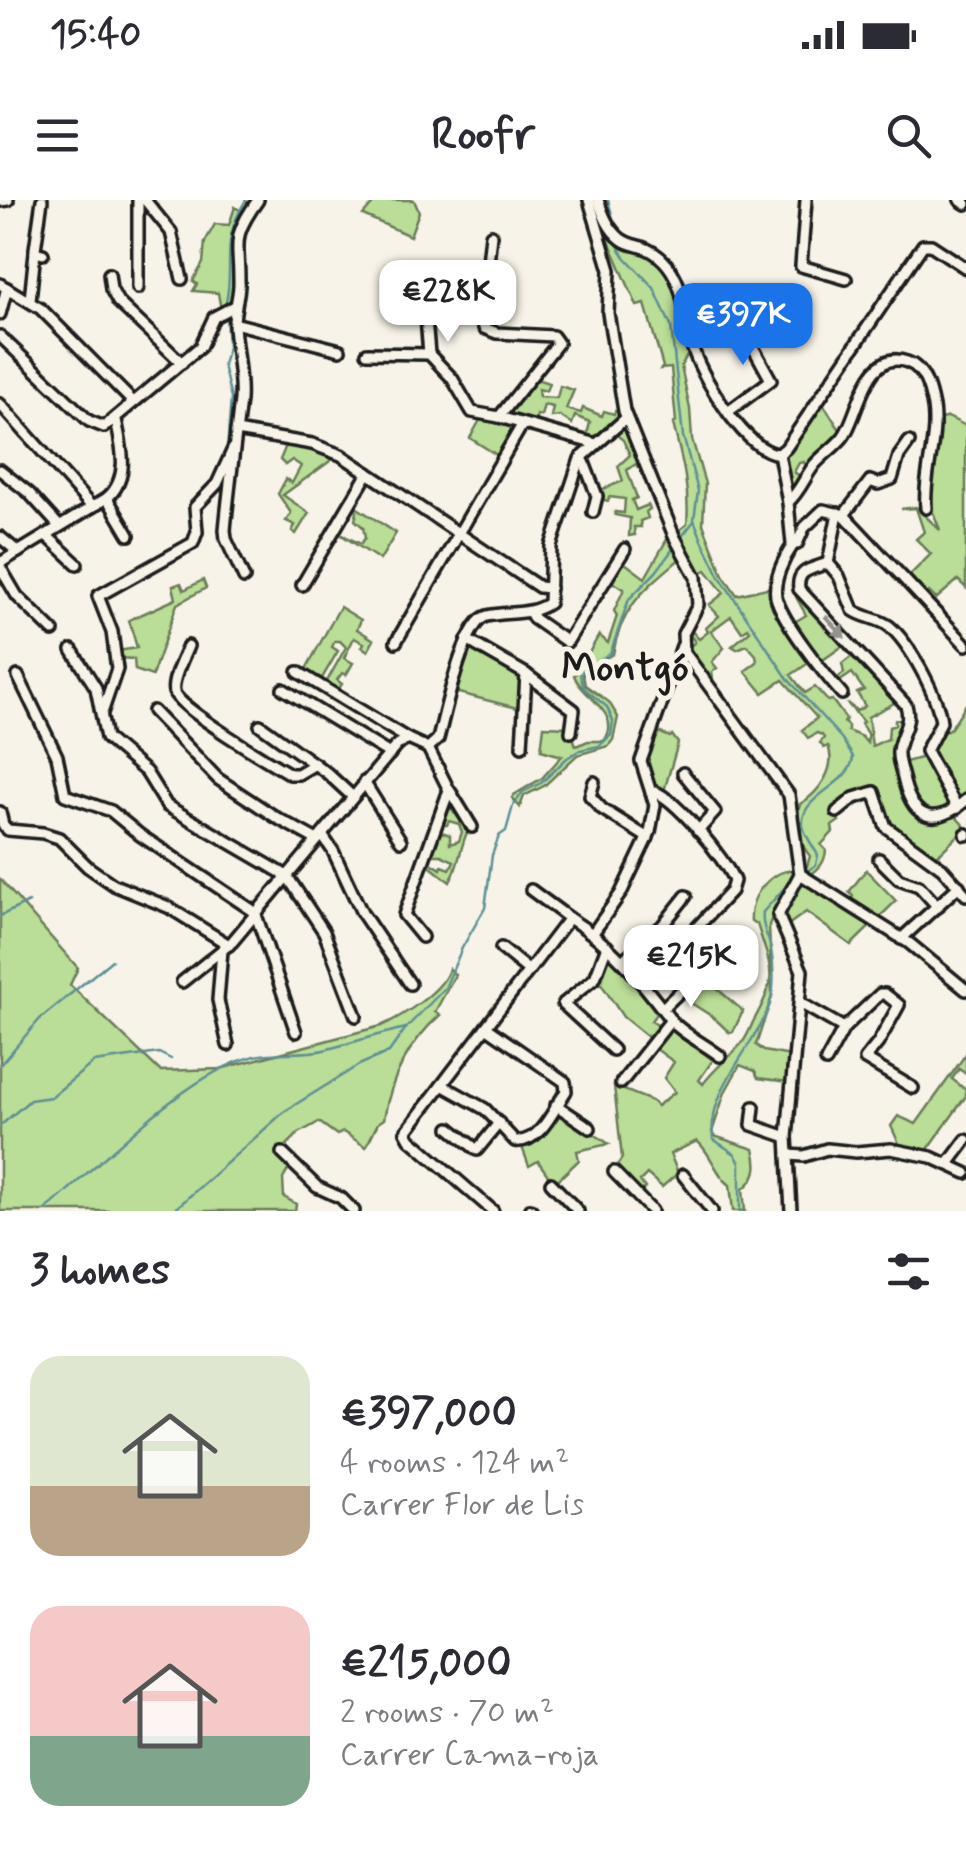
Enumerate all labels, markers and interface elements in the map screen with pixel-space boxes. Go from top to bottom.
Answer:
text: 15:40 [50,11,141,60]
text: Roofr [431,106,535,165]
icon: menu [30,108,85,163]
icon: search [881,108,936,163]
pin: €228K [378,260,518,345]
text: €228K [401,271,495,313]
pin: €397K [673,283,813,368]
text: €397K [696,294,790,336]
one-way arrow [823,614,845,639]
district label: Montgó [561,643,689,696]
pin: €215K [621,925,761,1010]
text: €215K [646,936,736,978]
text: 3 homes [30,1244,170,1299]
icon: filters [881,1244,936,1299]
text: €397,000 [340,1387,517,1442]
icon: home [110,1396,230,1516]
text: 4 rooms · 124 m² [340,1442,569,1484]
text: Carrer Flor de Lis [340,1484,584,1526]
text: €215,000 [340,1637,511,1692]
icon: home [110,1646,230,1766]
text: 2 rooms · 70 m² [340,1692,554,1734]
text: Carrer Cama-roja [340,1734,599,1776]

